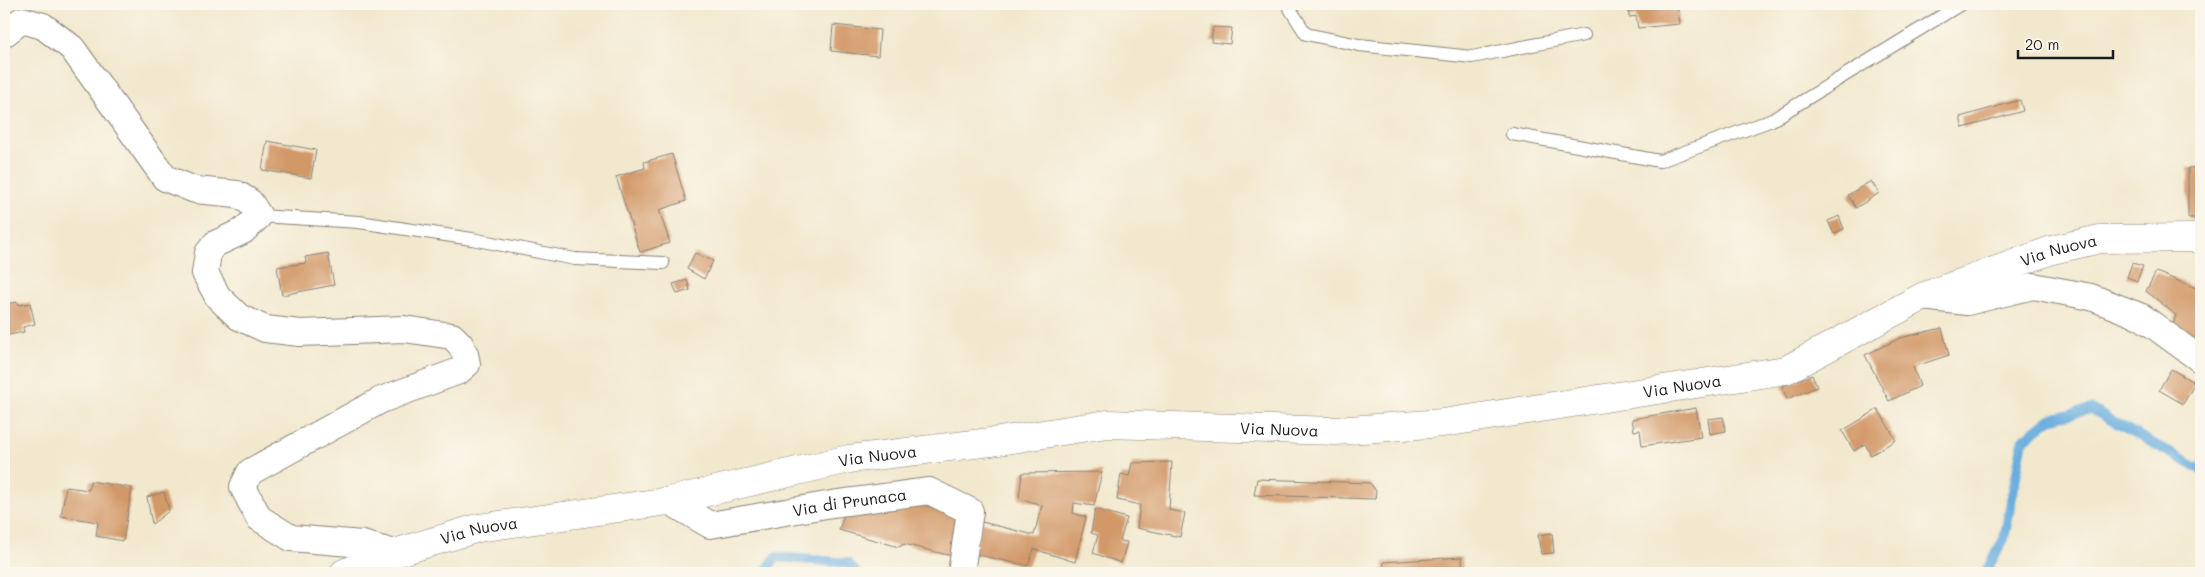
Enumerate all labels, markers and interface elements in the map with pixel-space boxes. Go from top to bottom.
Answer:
scale bar [2018,28,2112,60]
text: 20 m [2025,34,2059,54]
street label: Via Nuova [2017,229,2099,271]
street label: Via Nuova [1642,369,1723,402]
street label: Via Nuova [1240,417,1319,440]
street label: Via Nuova [836,440,918,471]
street label: Via di Prunaca [791,483,908,521]
street label: Via Nuova [438,512,519,549]

